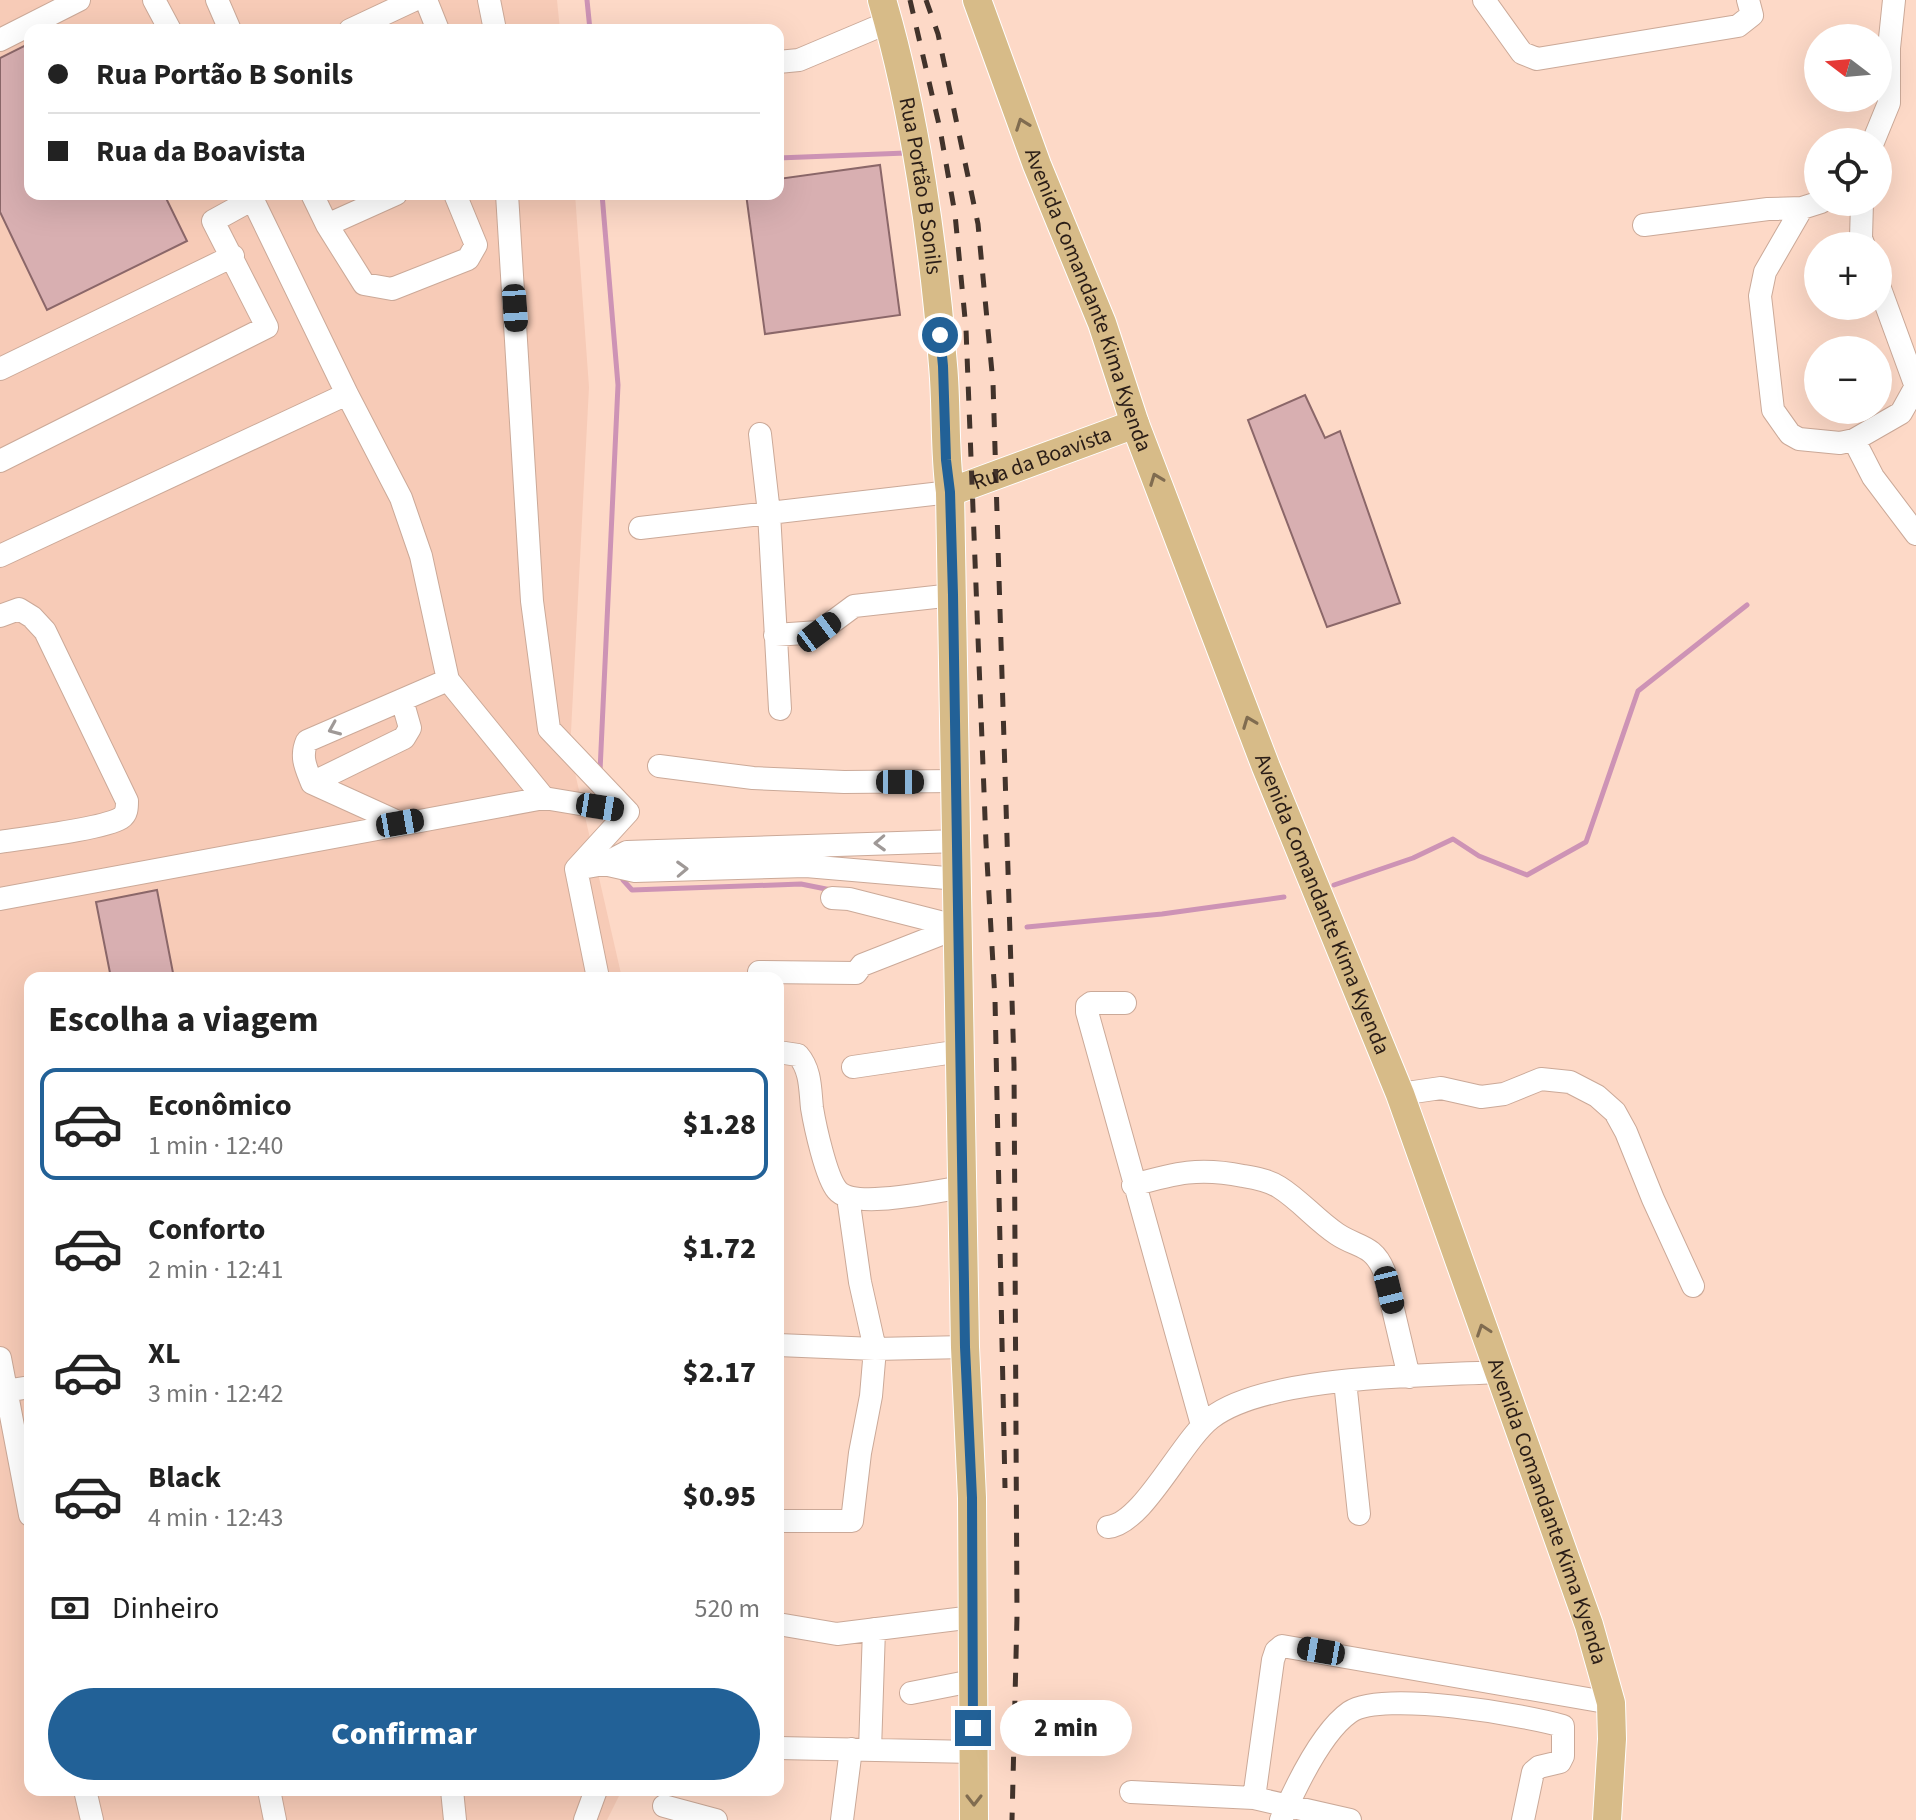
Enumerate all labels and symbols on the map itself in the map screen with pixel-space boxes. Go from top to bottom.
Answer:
north arrow [1804,24,1892,112]
street label: Rua Portão B Sonils [891,94,950,276]
one-way arrow [1016,118,1032,132]
street label: Avenida Comandante Kima Kyenda [1016,144,1160,456]
car [501,283,529,333]
route start [922,317,958,353]
street label: Rua da Boavista [968,418,1116,498]
one-way arrow [1149,473,1166,487]
car [793,608,845,656]
one-way arrow [1242,716,1259,730]
one-way arrow [328,720,342,736]
street label: Avenida Comandante Kima Kyenda [1246,749,1398,1059]
car [876,770,924,794]
car [574,791,626,823]
car [374,807,426,839]
one-way arrow [873,835,886,852]
one-way arrow [676,861,689,878]
car [1372,1264,1406,1316]
one-way arrow [1477,1324,1493,1338]
street label: Avenida Comandante Kima Kyenda [1479,1354,1615,1668]
car [1295,1635,1347,1667]
callout: 2 min [1001,1700,1133,1756]
route end [955,1710,991,1746]
one-way arrow [965,1794,983,1807]

